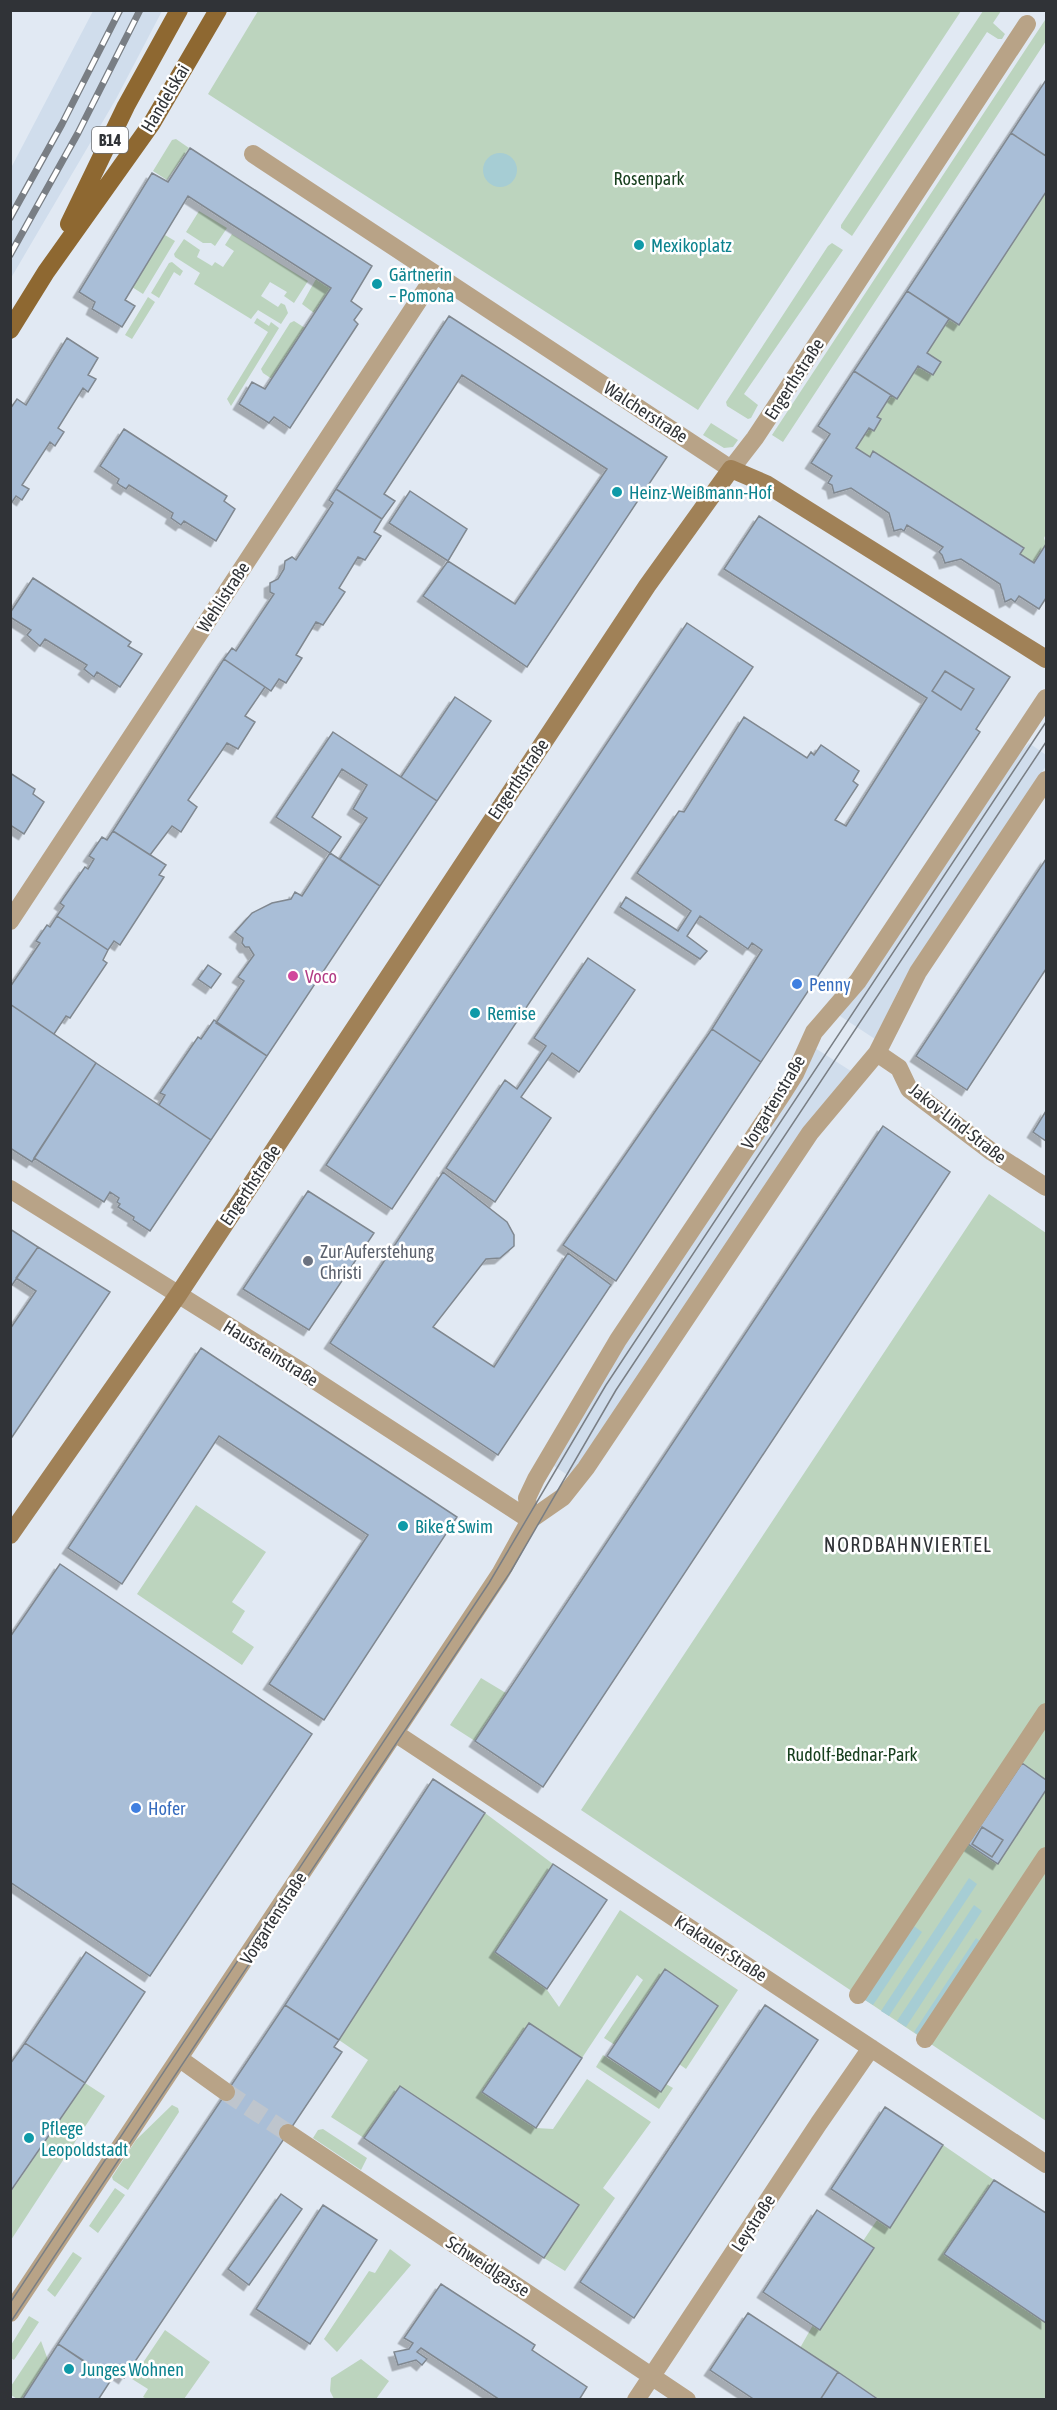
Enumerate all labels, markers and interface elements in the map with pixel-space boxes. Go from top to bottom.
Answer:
street label: Handelskai [136,60,194,136]
road number: B14 [92,127,128,153]
park label: Rosenpark [614,168,684,189]
place label: Mexikoplatz [651,235,732,256]
marker: Mexikoplatz [632,238,646,252]
place label: Gärtnerin – Pomona [389,264,454,306]
marker: Gärtnerin – Pomona [370,277,384,291]
street label: Engerthstraße [760,334,828,424]
street label: Walcherstraße [600,377,692,447]
place label: Heinz-Weißmann-Hof [629,482,772,503]
marker: Heinz-Weißmann-Hof [610,485,624,499]
street label: Wehlistraße [192,558,254,636]
street label: Engerthstraße [483,735,553,823]
place label: Voco [305,966,337,987]
marker: Voco [286,969,300,983]
place label: Penny [809,974,851,995]
marker: Penny [790,977,804,991]
place label: Remise [487,1003,536,1024]
marker: Remise [468,1006,482,1020]
street label: Vorgartenstraße [737,1051,809,1153]
street label: Jakov-Lind-Straße [905,1079,1011,1167]
street label: Engerthstraße [215,1141,285,1229]
place label: Zur Auferstehung Christi [320,1241,434,1283]
marker: Zur Auferstehung Christi [301,1254,315,1268]
street label: Haussteinstraße [220,1316,322,1390]
place label: Bike & Swim [415,1516,493,1537]
marker: Bike & Swim [396,1519,410,1533]
district label: NORDBAHNVIERTEL [824,1533,992,1556]
park label: Rudolf-Bednar-Park [786,1744,918,1765]
place label: Hofer [148,1798,186,1819]
marker: Hofer [129,1801,143,1815]
street label: Vorgartenstraße [235,1868,311,1968]
street label: Krakauer Straße [671,1910,771,1986]
place label: Pflege Leopoldstadt [41,2118,128,2160]
marker: Pflege Leopoldstadt [22,2131,36,2145]
street label: Leystraße [727,2190,779,2256]
street label: Schweidlgasse [442,2231,534,2301]
place label: Junges Wohnen [81,2359,184,2380]
marker: Junges Wohnen [62,2362,76,2376]

